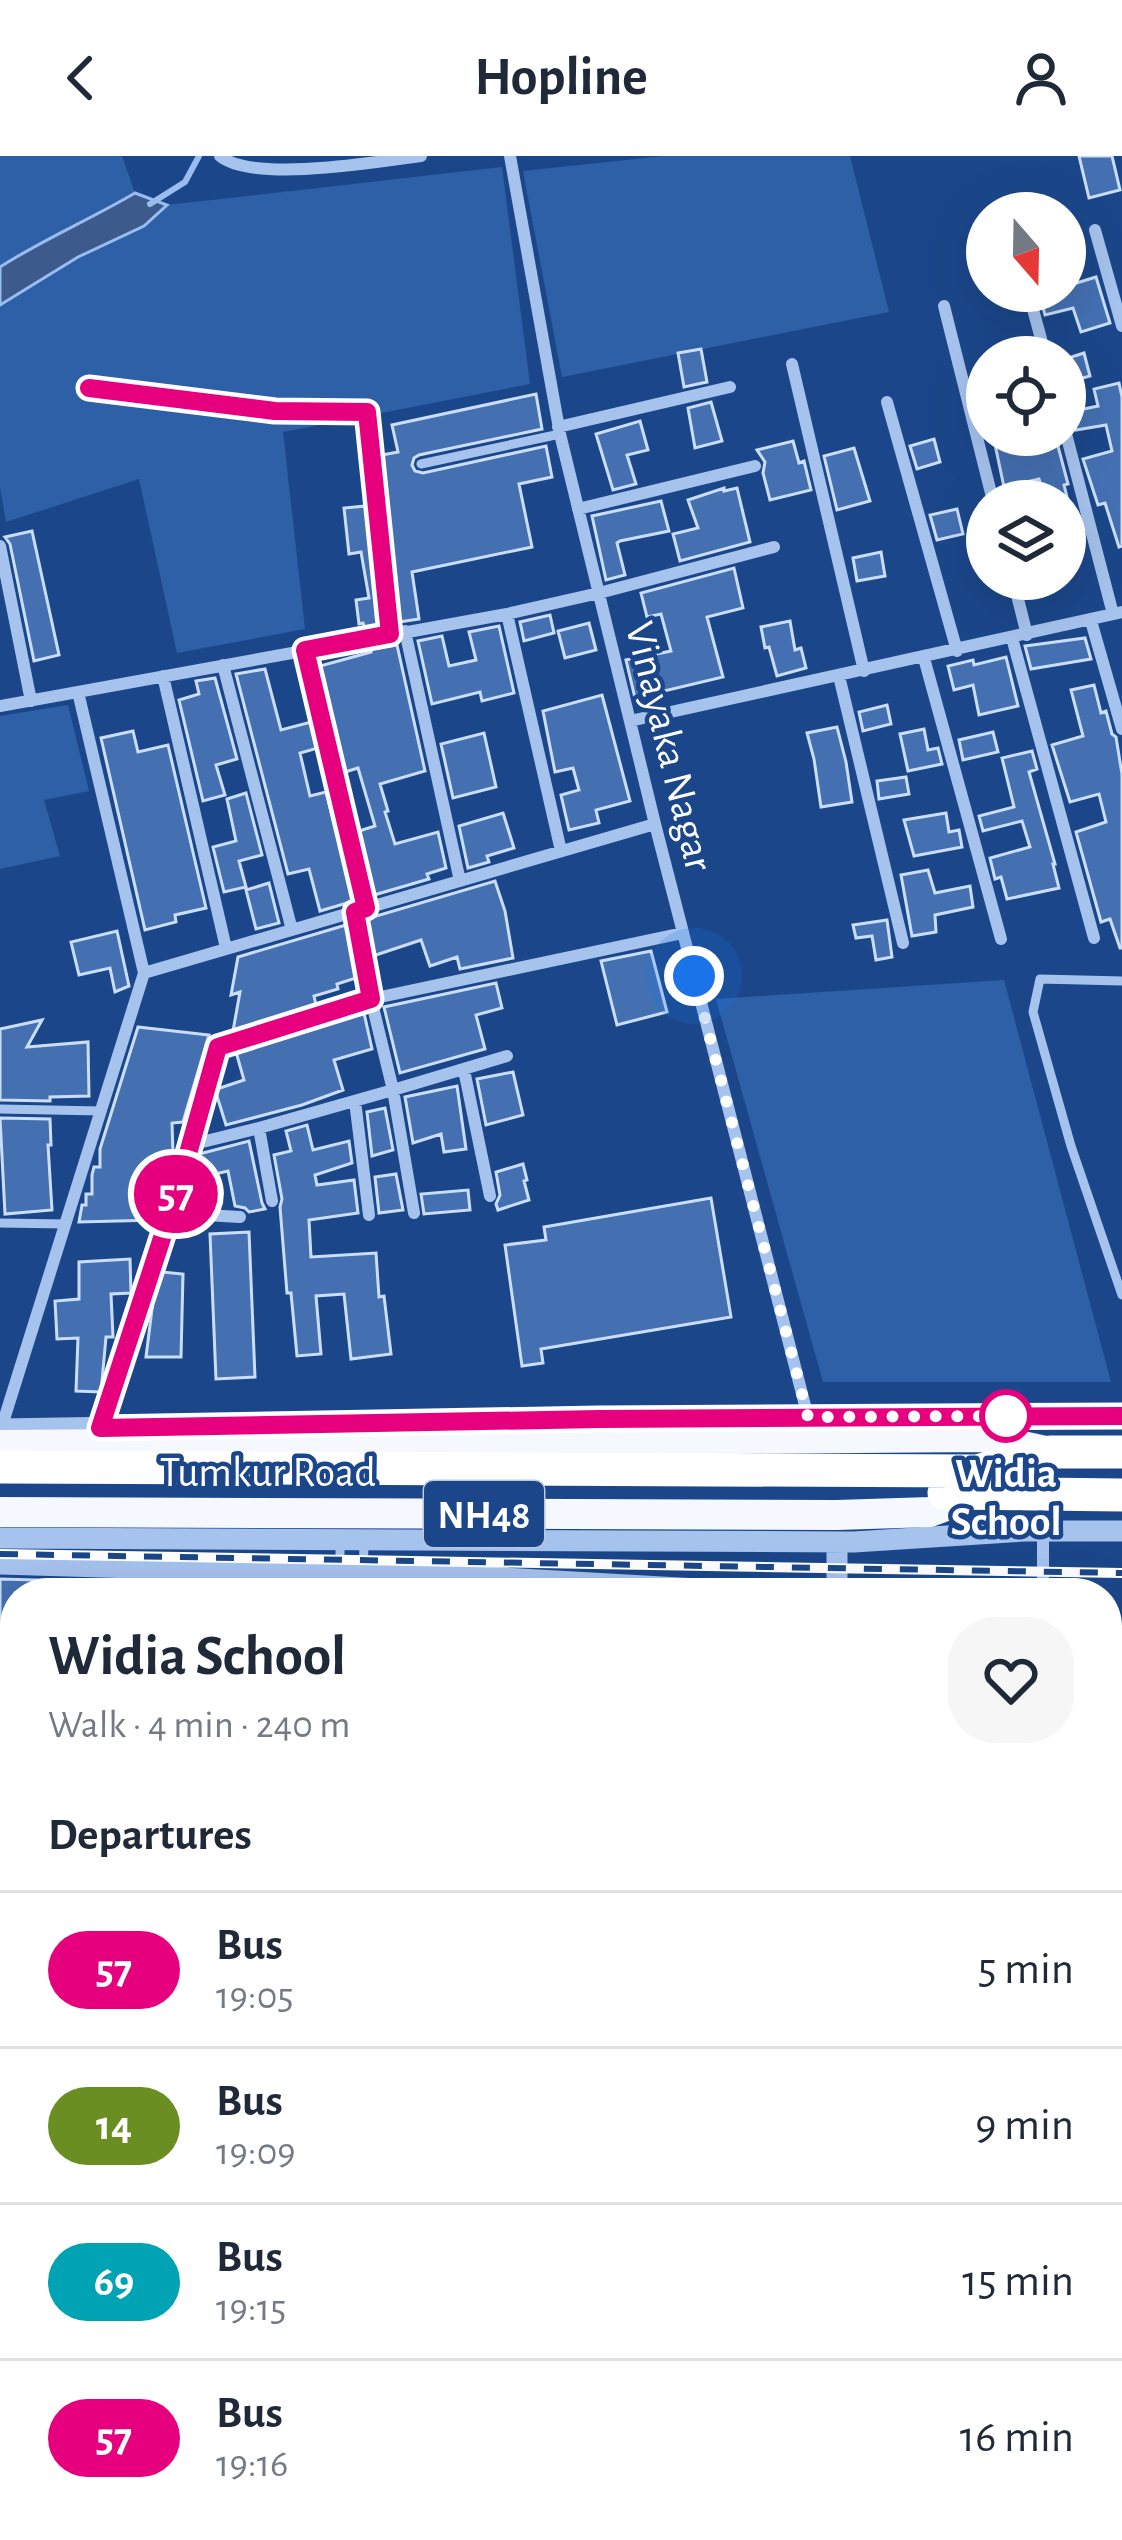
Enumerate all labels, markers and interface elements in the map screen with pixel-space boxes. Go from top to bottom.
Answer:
icon: back [48,45,114,111]
icon: person [1008,45,1074,111]
text: Hopline [474,51,648,105]
north arrow [966,192,1086,312]
map controls [966,192,1086,600]
button: locate [966,336,1086,456]
button: layers [966,480,1086,600]
street label: Vinayaka Nagar [618,617,720,876]
your location [664,946,724,1006]
line badge: 57 [122,1155,230,1233]
text: 57 [158,1173,194,1215]
marker: Widia School [981,1391,1031,1441]
street label: Tumkur Road [160,1452,376,1494]
place label: Widia School [950,1453,1062,1543]
road number: NH48 [424,1481,544,1547]
button: heart [948,1617,1074,1743]
text: Widia School [48,1628,346,1685]
text: Walk · 4 min · 240 m [48,1706,350,1745]
text: Departures [48,1813,252,1858]
text: Bus [216,1923,283,1968]
text: 5 min [978,1947,1074,1992]
text: 57 [96,1949,132,1991]
text: 19:05 [216,1977,294,2016]
text: Bus [216,2079,283,2124]
text: 9 min [975,2103,1074,2148]
text: 14 [96,2105,132,2147]
text: 19:09 [216,2133,296,2172]
text: Bus [216,2235,283,2280]
text: 15 min [962,2259,1074,2304]
text: 69 [94,2261,134,2303]
text: 19:15 [216,2289,286,2328]
text: Bus [216,2391,283,2436]
text: 16 min [960,2415,1074,2460]
text: 57 [96,2417,132,2459]
text: 19:16 [216,2445,288,2484]

